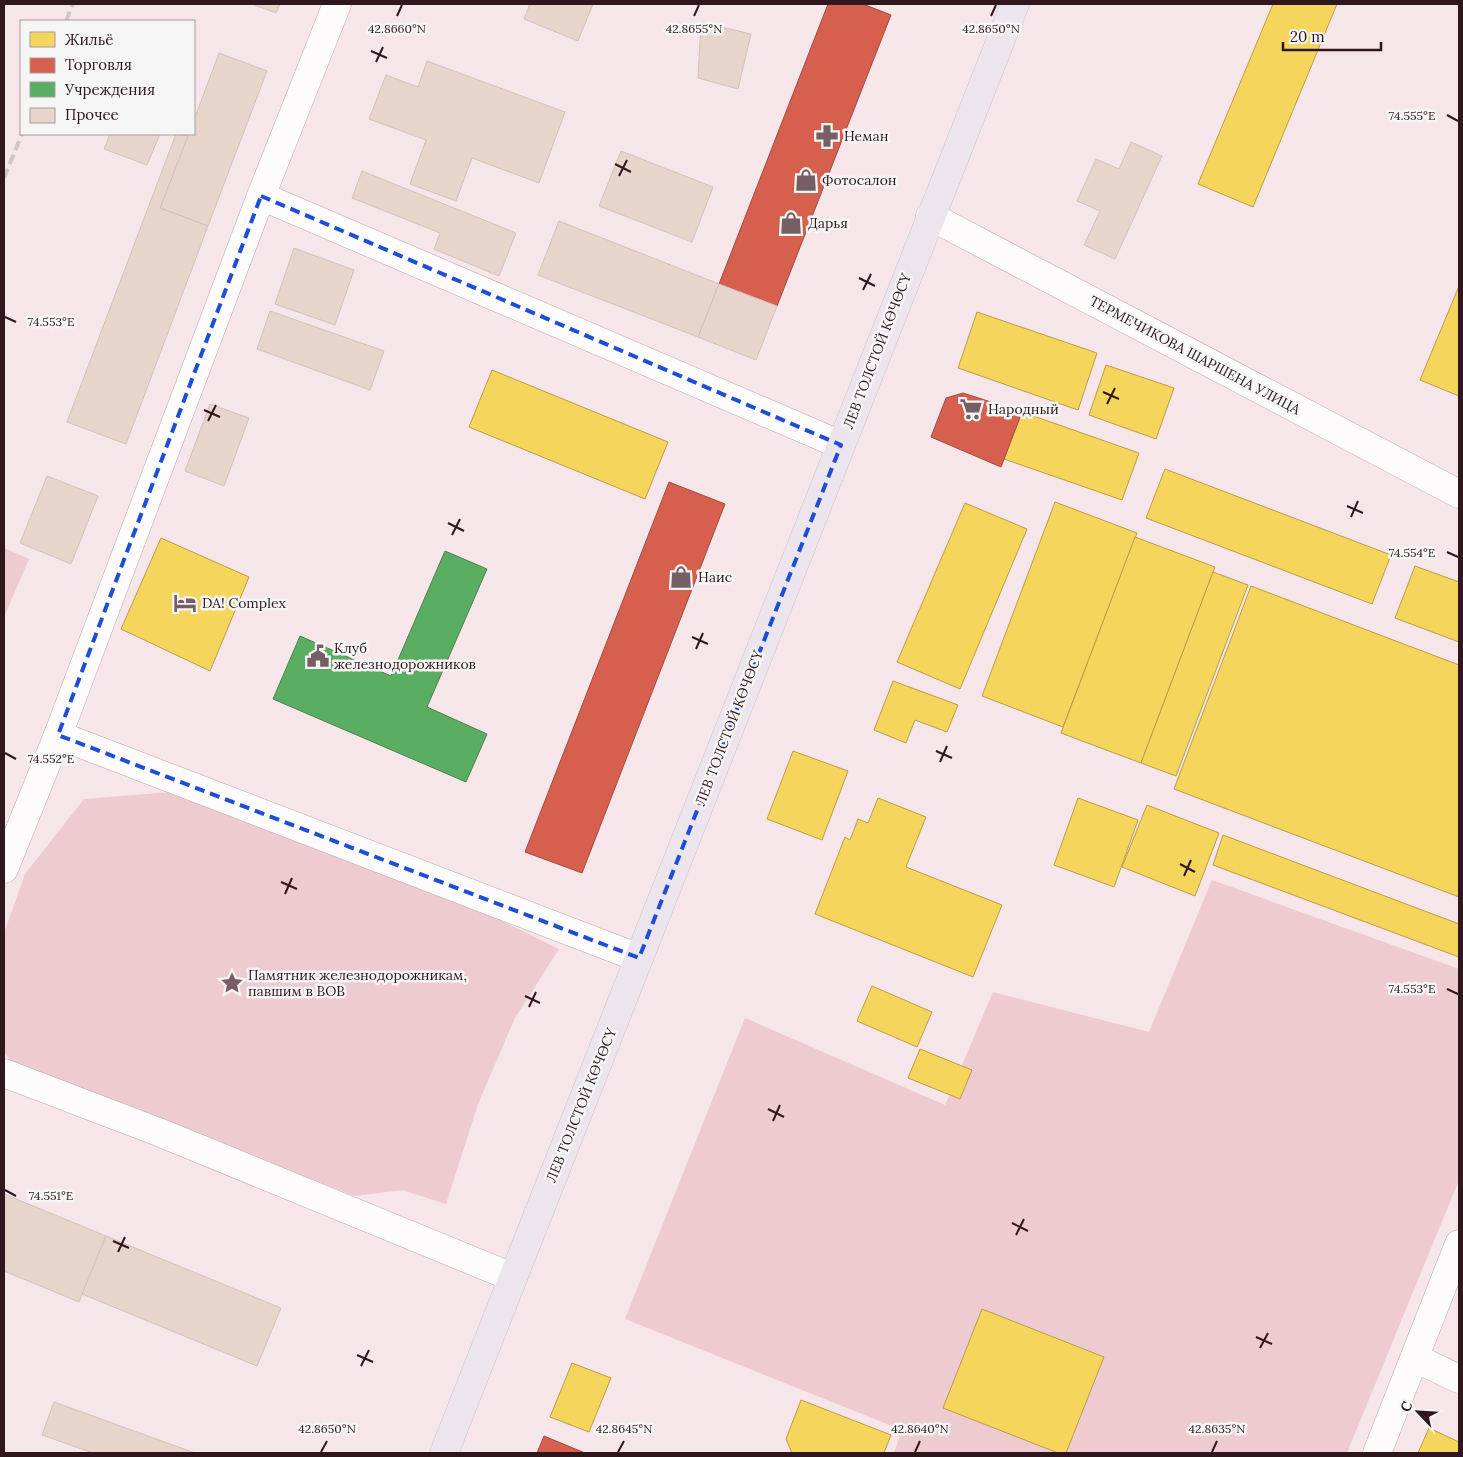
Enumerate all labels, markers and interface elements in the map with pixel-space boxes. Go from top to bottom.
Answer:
legend [20,20,195,135]
scale bar [1283,20,1380,52]
text: 42.8660°N [368,21,426,36]
text: 42.8655°N [666,21,722,36]
text: 42.8650°N [962,21,1020,36]
text: 20 m [1290,27,1325,46]
text: Жильё [65,30,113,49]
text: Торговля [65,55,132,74]
text: Учреждения [64,80,155,99]
text: Прочее [65,105,119,124]
text: 74.555°E [1389,108,1435,123]
pharmacy icon: Неман [814,123,840,149]
place label: Неман [844,127,889,145]
shop icon: Фотосалон [793,167,819,193]
place label: Фотосалон [822,171,897,189]
shop icon: Дарья [778,210,804,236]
place label: Дарья [808,214,848,232]
street label: ЛЕВ ТОЛСТОЙ КӨЧӨСҮ [839,270,915,431]
street label: ТЕРМЕЧИКОВА ШАРШЕНА УЛИЦА [1087,292,1304,418]
text: 74.553°E [28,314,74,329]
supermarket icon: Народный [958,396,984,422]
place label: Народный [988,400,1059,418]
text: 74.554°E [1389,545,1435,560]
shop icon: Наис [668,564,694,590]
place label: Наис [698,568,732,586]
hotel icon: DA! Complex [172,590,198,616]
place label: DA! Complex [202,594,287,612]
place label: Клуб железнодорожников [334,639,476,673]
public building icon: Клуб железнодорожников [305,643,331,669]
street label: ЛЕВ ТОЛСТОЙ КӨЧӨСҮ [691,647,767,808]
text: 74.552°E [28,751,74,766]
place label: Памятник железнодорожникам, павшим в ВОВ [248,966,467,1000]
place icon: Памятник железнодорожникам, павшим в ВОВ [219,970,245,996]
text: 74.553°E [1389,981,1435,996]
street label: ЛЕВ ТОЛСТОЙ КӨЧӨСҮ [542,1024,621,1185]
text: 74.551°E [29,1188,73,1203]
north arrow [1393,1387,1443,1437]
text: С [1396,1398,1417,1415]
text: 42.8650°N [298,1421,356,1436]
text: 42.8645°N [596,1421,652,1436]
text: 42.8640°N [891,1421,949,1436]
text: 42.8635°N [1189,1421,1245,1436]

